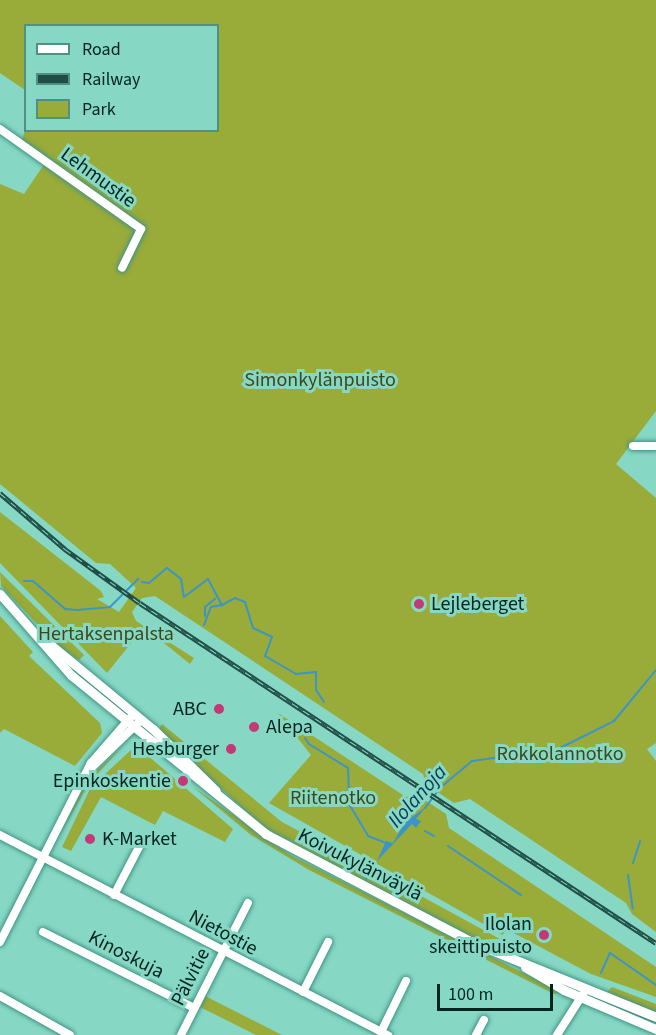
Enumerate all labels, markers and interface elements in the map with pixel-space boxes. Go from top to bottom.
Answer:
legend [24,24,219,132]
text: Road [82,37,121,62]
text: Railway [82,67,141,92]
text: Park [82,97,116,122]
street label: Lehmustie [56,143,140,213]
park label: Simonkylänpuisto [244,368,396,392]
place label: Lejleberget [431,592,524,616]
marker: Lejleberget [412,597,426,611]
park label: Hertaksenpalsta [38,622,174,646]
place label: ABC [173,697,207,721]
marker: ABC [212,702,226,716]
place label: Alepa [266,715,313,739]
marker: Alepa [247,720,261,734]
place label: Hesburger [132,737,219,761]
marker: Hesburger [224,742,238,756]
park label: Rokkolannotko [497,742,623,766]
water label: Ilolanoja [382,759,452,833]
place label: Epinkoskentie [53,769,171,793]
marker: Epinkoskentie [176,774,190,788]
park label: Riitenotko [290,786,376,810]
street label: Koivukylänväylä [294,823,426,907]
place label: K-Market [102,827,177,851]
marker: K-Market [83,832,97,846]
street label: Nietostie [185,905,261,961]
place label: Ilolan skeittipuisto [429,912,532,959]
street label: Kinoskuja [84,926,168,984]
marker: Ilolan skeittipuisto [537,928,551,942]
street label: Pälvitie [166,944,216,1010]
scale bar [440,972,556,1010]
text: 100 m [448,982,493,1007]

